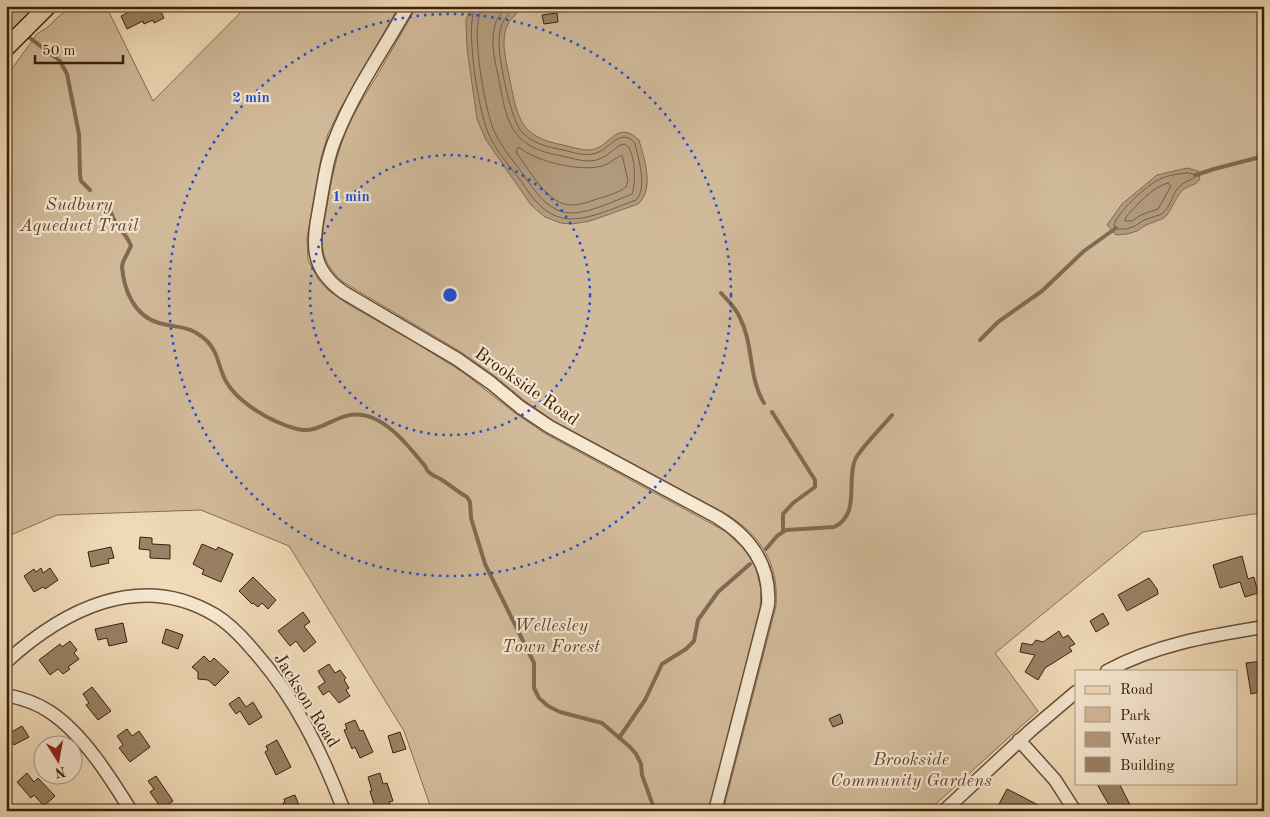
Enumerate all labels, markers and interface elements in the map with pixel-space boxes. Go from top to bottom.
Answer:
scale bar [35,32,122,64]
text: 50 m [42,44,76,59]
text: 2 min [232,91,270,106]
text: 1 min [332,190,370,205]
park label: Sudbury Aqueduct Trail [19,196,139,235]
centre of rings [441,286,459,304]
street label: Brookside Road [471,344,582,429]
park label: Wellesley Town Forest [502,617,600,656]
street label: Jackson Road [270,650,342,751]
legend [1075,670,1238,784]
text: Road [1120,683,1154,698]
text: Park [1120,709,1151,724]
text: Water [1120,733,1161,748]
north arrow [32,734,82,784]
park label: Brookside Community Gardens [830,751,992,790]
text: Building [1120,759,1175,774]
text: N [53,764,67,780]

